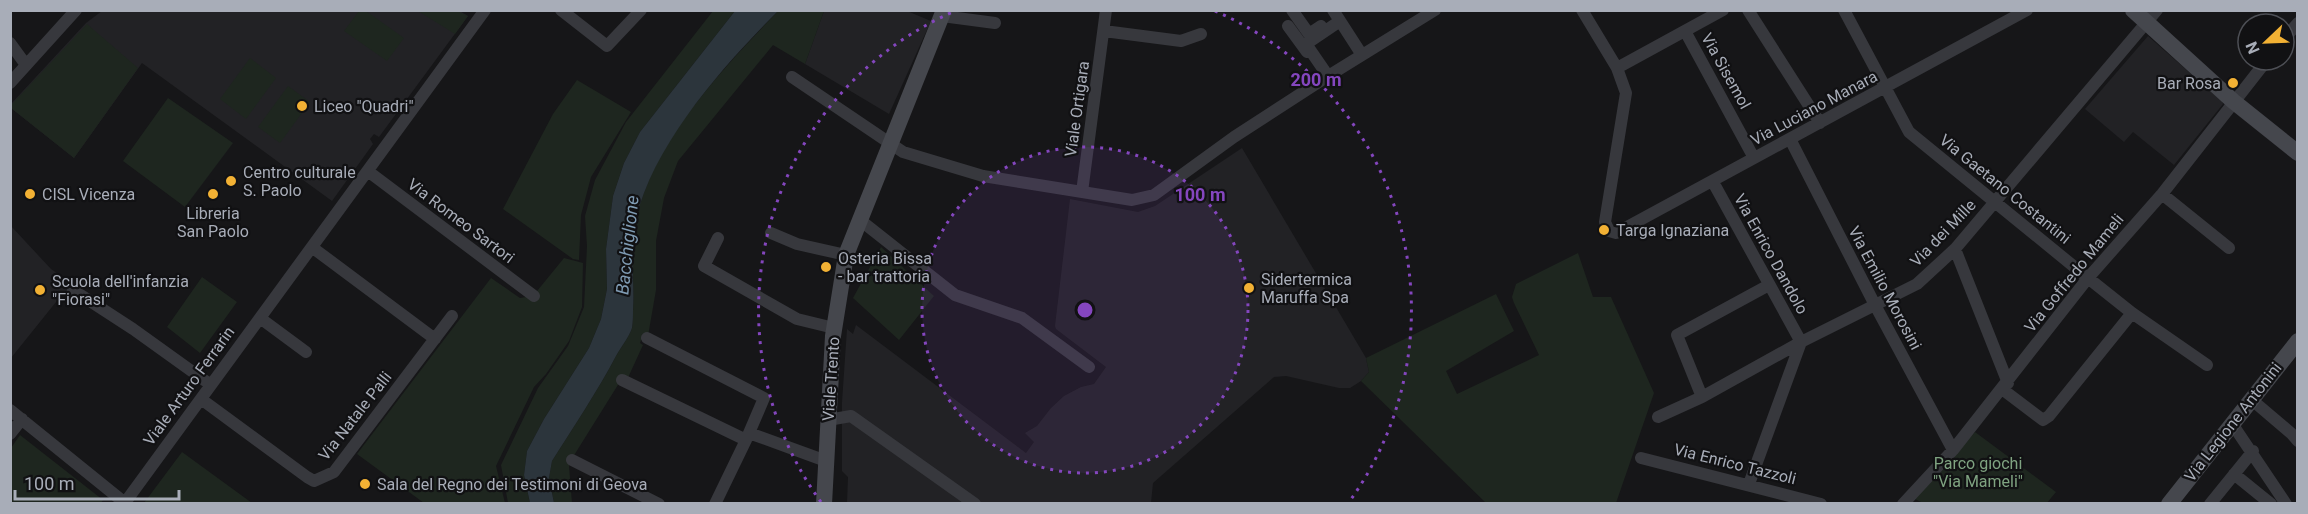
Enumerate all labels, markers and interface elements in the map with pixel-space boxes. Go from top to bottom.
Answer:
north arrow [2236,12,2296,72]
street label: Via Sisemol [1697,30,1755,112]
text: N [2242,39,2264,57]
street label: Viale Ortigara [1061,60,1093,158]
street label: Via Luciano Manara [1747,67,1881,149]
text: 200 m [1290,69,1342,90]
place label: Bar Rosa [2157,74,2221,93]
marker: Bar Rosa [2226,76,2240,90]
place label: Liceo "Quadri" [314,97,414,116]
marker: Liceo "Quadri" [295,99,309,113]
street label: Via Gaetano Costantini [1936,130,2074,248]
place label: Centro culturale S. Paolo [243,163,356,200]
marker: Centro culturale S. Paolo [224,174,238,188]
street label: Via Romeo Sartori [404,175,518,267]
text: 100 m [1174,184,1226,205]
place label: CISL Vicenza [42,185,135,204]
marker: CISL Vicenza [23,187,37,201]
marker: Libreria San Paolo [206,187,220,201]
street label: Via Enrico Dandolo [1730,191,1812,317]
water label: Bacchiglione [611,194,643,296]
street label: Via dei Mille [1906,195,1980,271]
place label: Libreria San Paolo [177,204,249,241]
street label: Via Goffredo Mameli [2020,210,2128,336]
place label: Targa Ignaziana [1616,221,1729,240]
marker: Targa Ignaziana [1597,223,1611,237]
street label: Via Emilio Morosini [1844,223,1926,353]
place label: Osteria Bissa - bar trattoria [838,249,932,286]
marker: Osteria Bissa - bar trattoria [819,260,833,274]
place label: Sidertermica Maruffa Spa [1261,270,1352,307]
place label: Scuola dell'infanzia "Fiorasi" [52,272,189,309]
marker: Sidertermica Maruffa Spa [1242,281,1256,295]
marker: Scuola dell'infanzia "Fiorasi" [33,283,47,297]
centre of rings [1075,300,1095,320]
street label: Viale Arturo Ferrarin [139,323,239,449]
street label: Viale Trento [819,336,843,422]
street label: Via Legione Antonini [2181,359,2285,485]
street label: Via Natale Palli [314,368,396,464]
street label: Via Enrico Tazzoli [1672,440,1798,488]
park label: Parco giochi "Via Mameli" [1933,454,2023,491]
scale bar [15,463,178,501]
text: 100 m [24,473,75,494]
place label: Sala del Regno dei Testimoni di Geova [377,475,648,494]
marker: Sala del Regno dei Testimoni di Geova [358,477,372,491]

